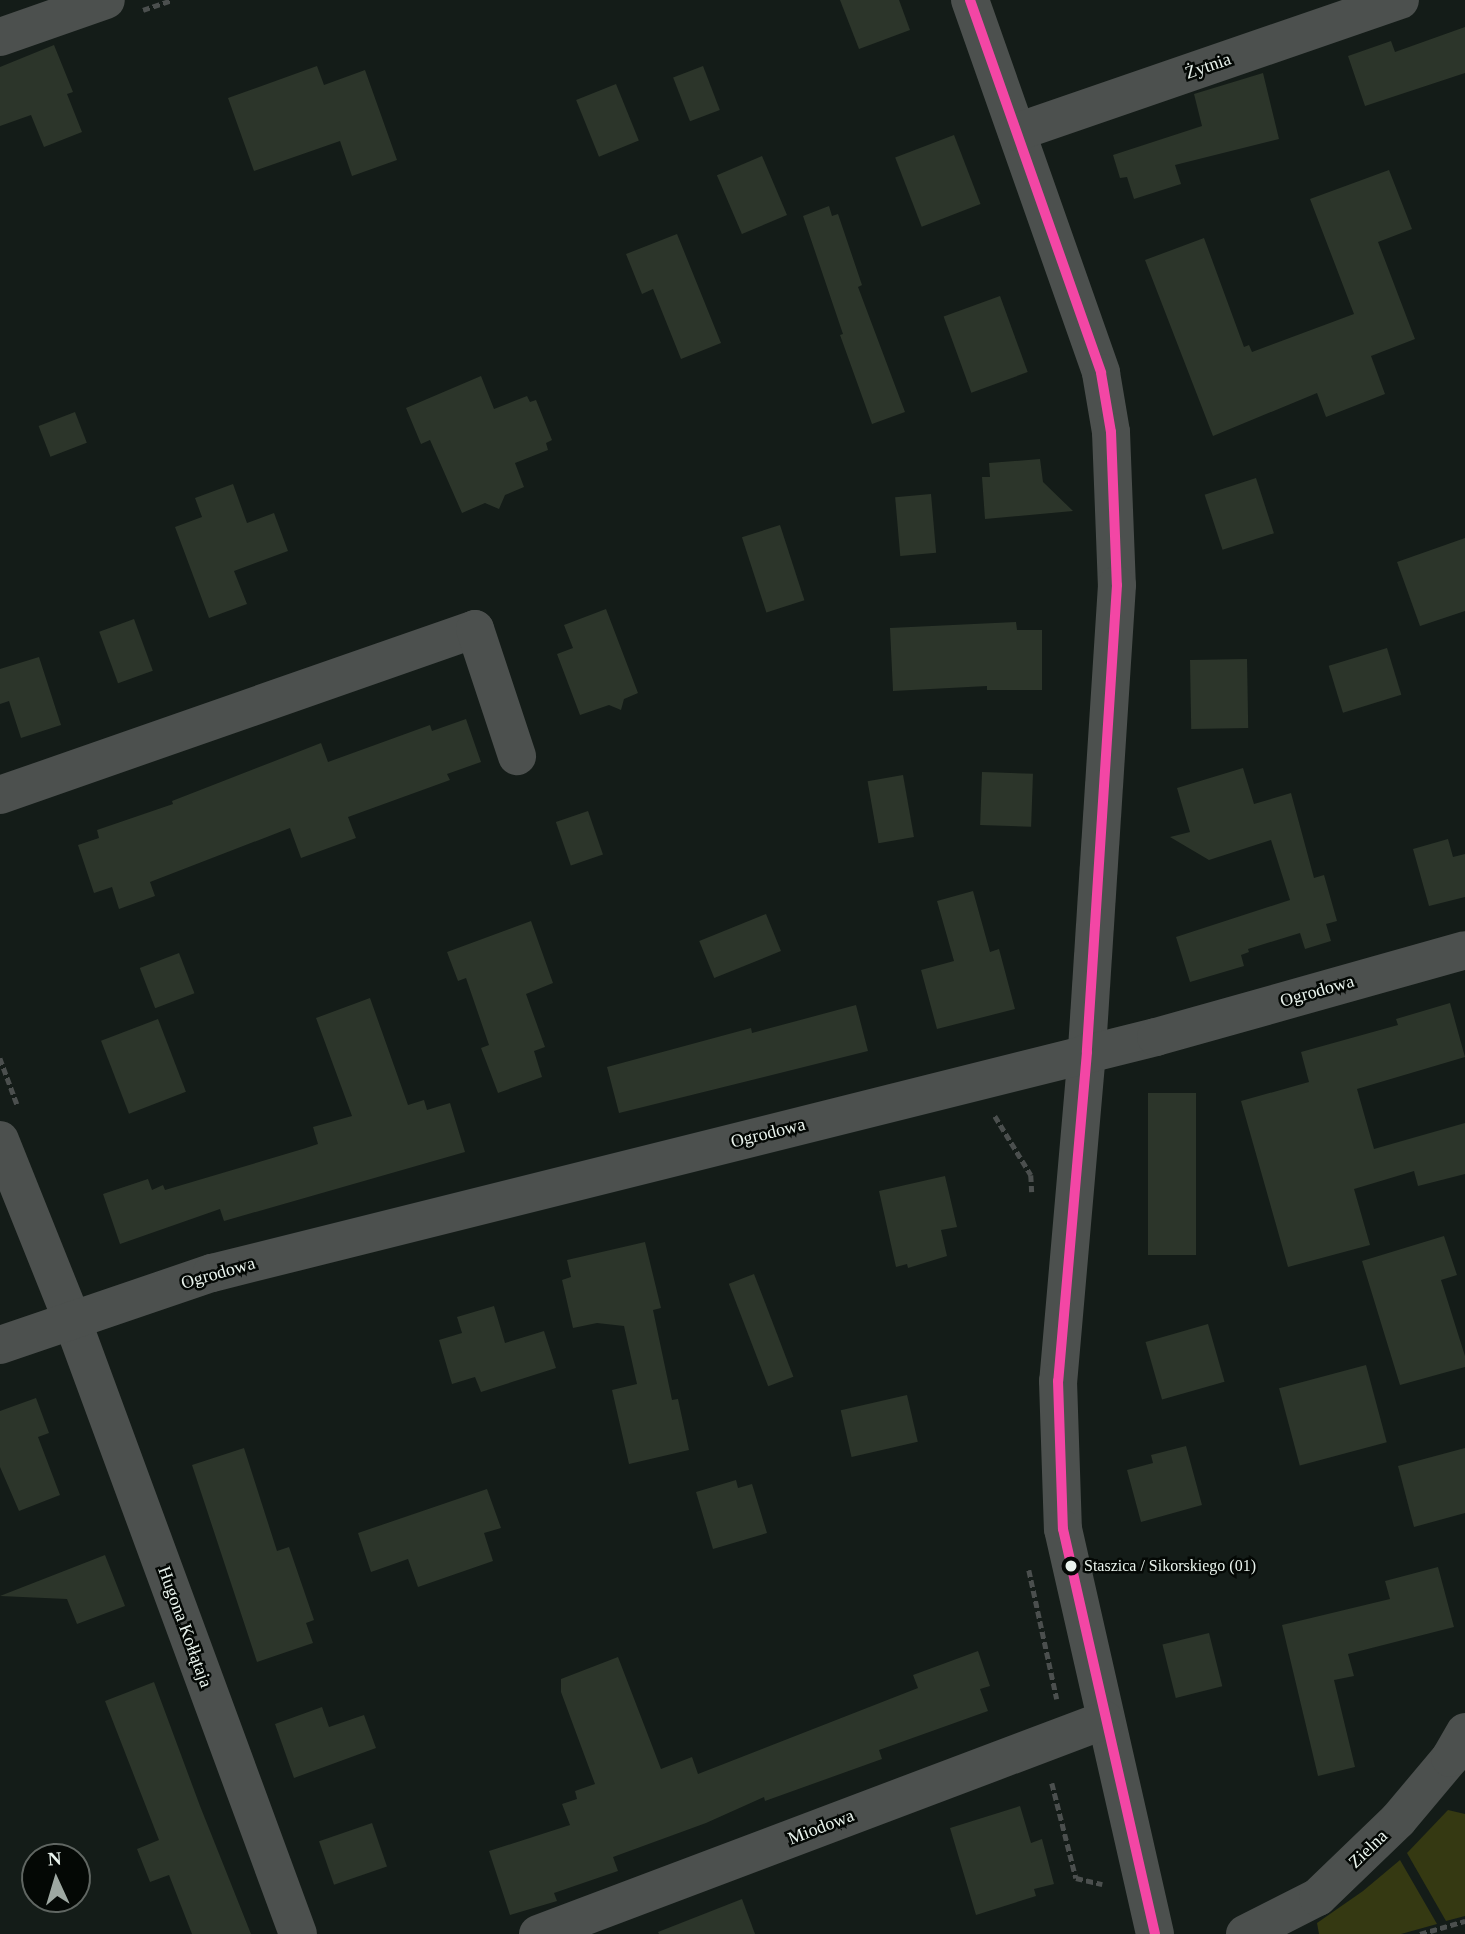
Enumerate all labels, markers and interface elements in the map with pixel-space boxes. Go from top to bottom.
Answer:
street label: Żytnia [1182,48,1234,84]
street label: Ogrodowa [1278,970,1356,1012]
street label: Ogrodowa [729,1113,807,1153]
street label: Ogrodowa [179,1252,257,1294]
place label: Staszica / Sikorskiego (01) [1084,1556,1256,1576]
marker: Staszica / Sikorskiego (01) [1064,1559,1078,1573]
street label: Hugona Kołłątaja [153,1563,217,1691]
street label: Miodowa [785,1805,857,1849]
street label: Zielna [1344,1825,1392,1873]
north arrow [21,1843,91,1913]
text: N [47,1848,62,1870]

